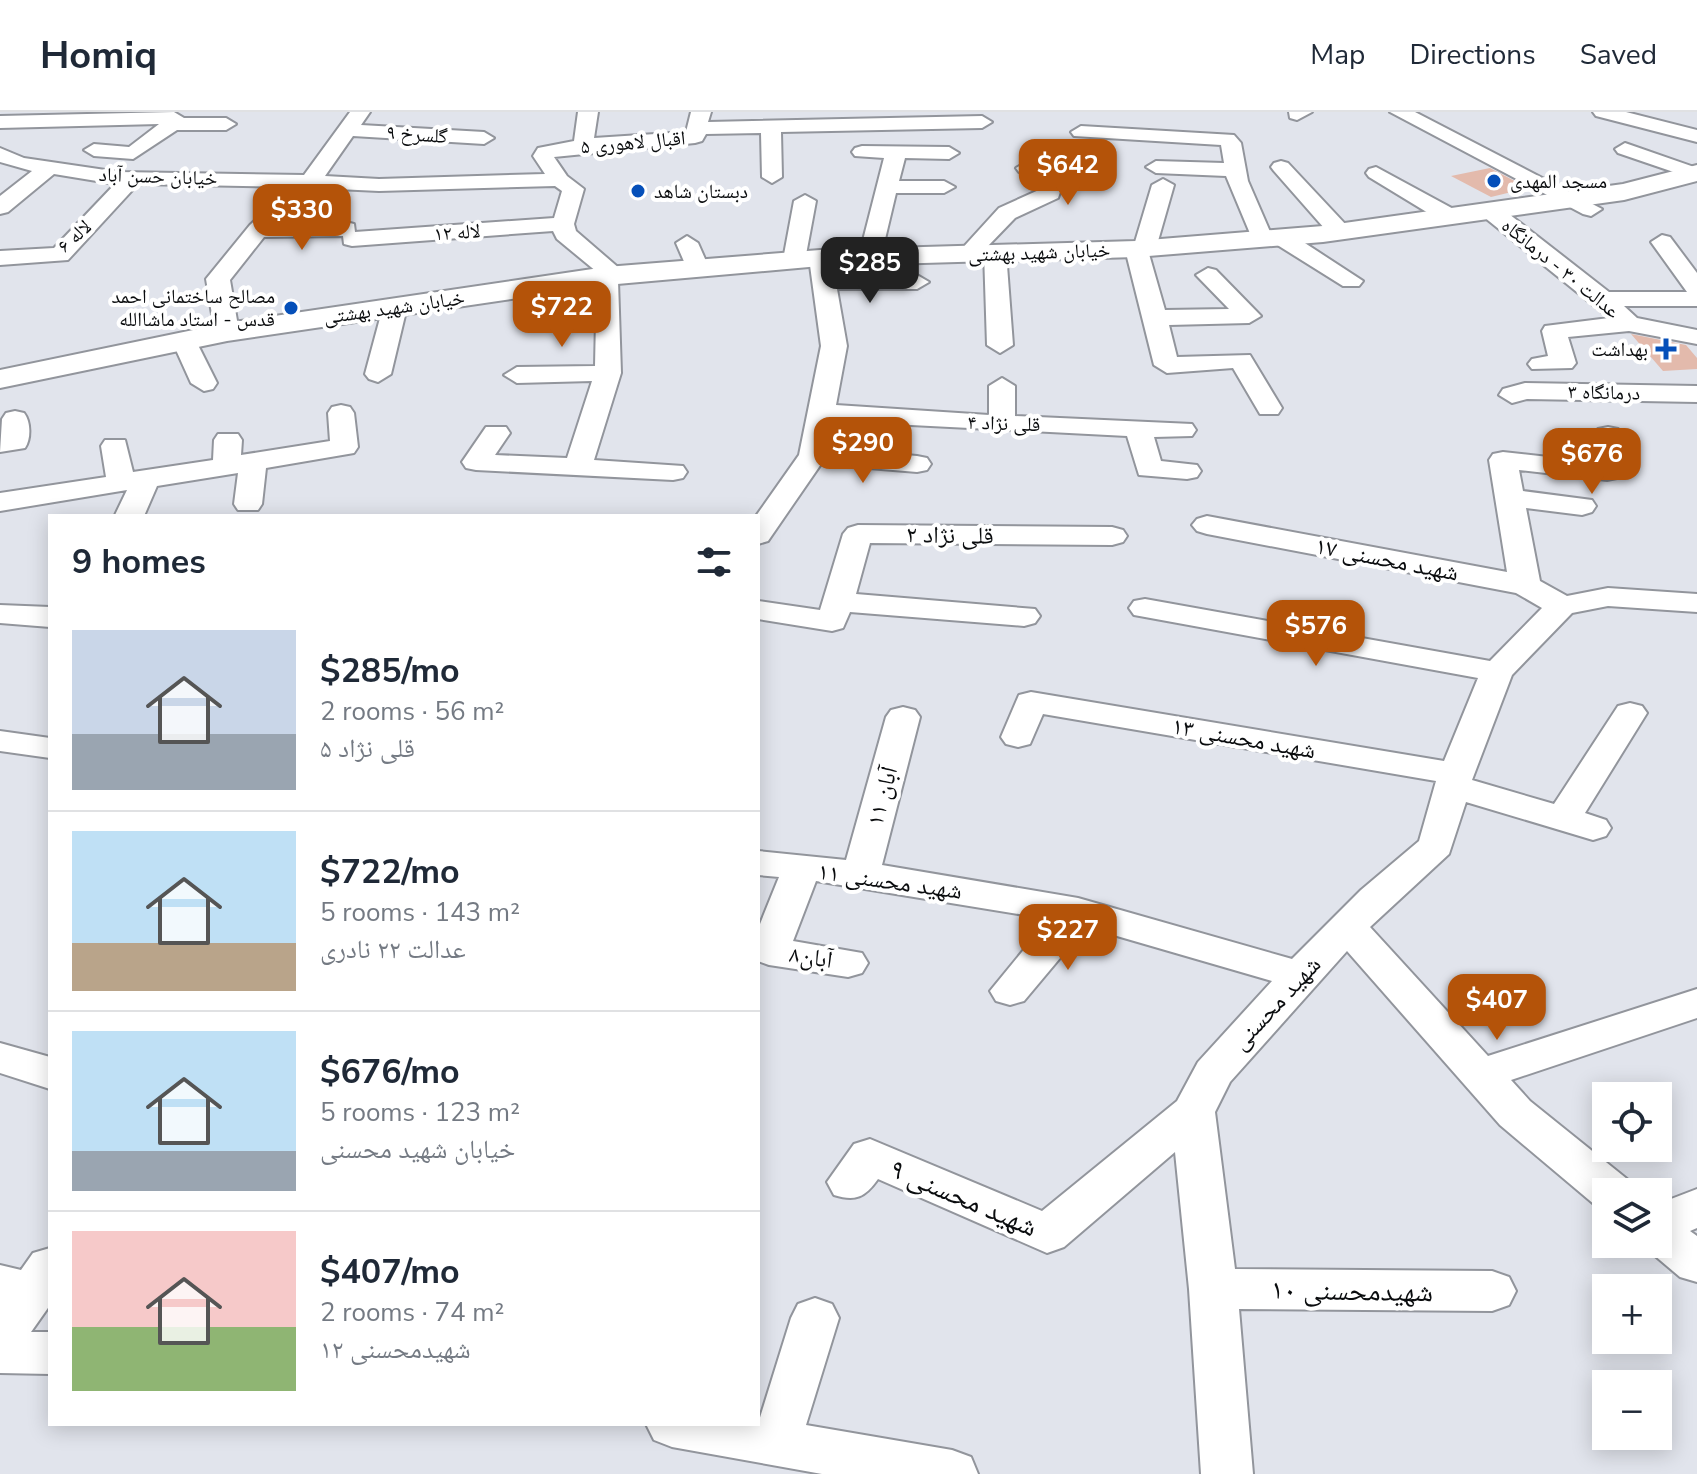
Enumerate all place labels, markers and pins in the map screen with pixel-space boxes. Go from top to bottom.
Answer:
pin: $642 [1021,139,1115,207]
place label: مسجد المهدی [1510,168,1607,195]
marker: مسجد المهدی [1485,172,1503,190]
place label: دبستان شاهد [654,178,748,205]
marker: دبستان شاهد [629,182,647,200]
pin: $330 [255,184,349,252]
pin: $285 [823,237,917,305]
pin: $722 [515,281,609,349]
place label: مصالح ساختمانی احمد قدس - استاد ماشاالله [112,283,275,333]
marker: مصالح ساختمانی احمد قدس - استاد ماشاالله [282,299,300,317]
place label: بهداشت [1591,336,1648,363]
marker: بهداشت [1655,338,1677,360]
pin: $290 [816,417,910,485]
pin: $676 [1545,428,1639,496]
pin: $576 [1269,600,1363,668]
pin: $227 [1021,904,1115,972]
pin: $407 [1450,974,1544,1042]

